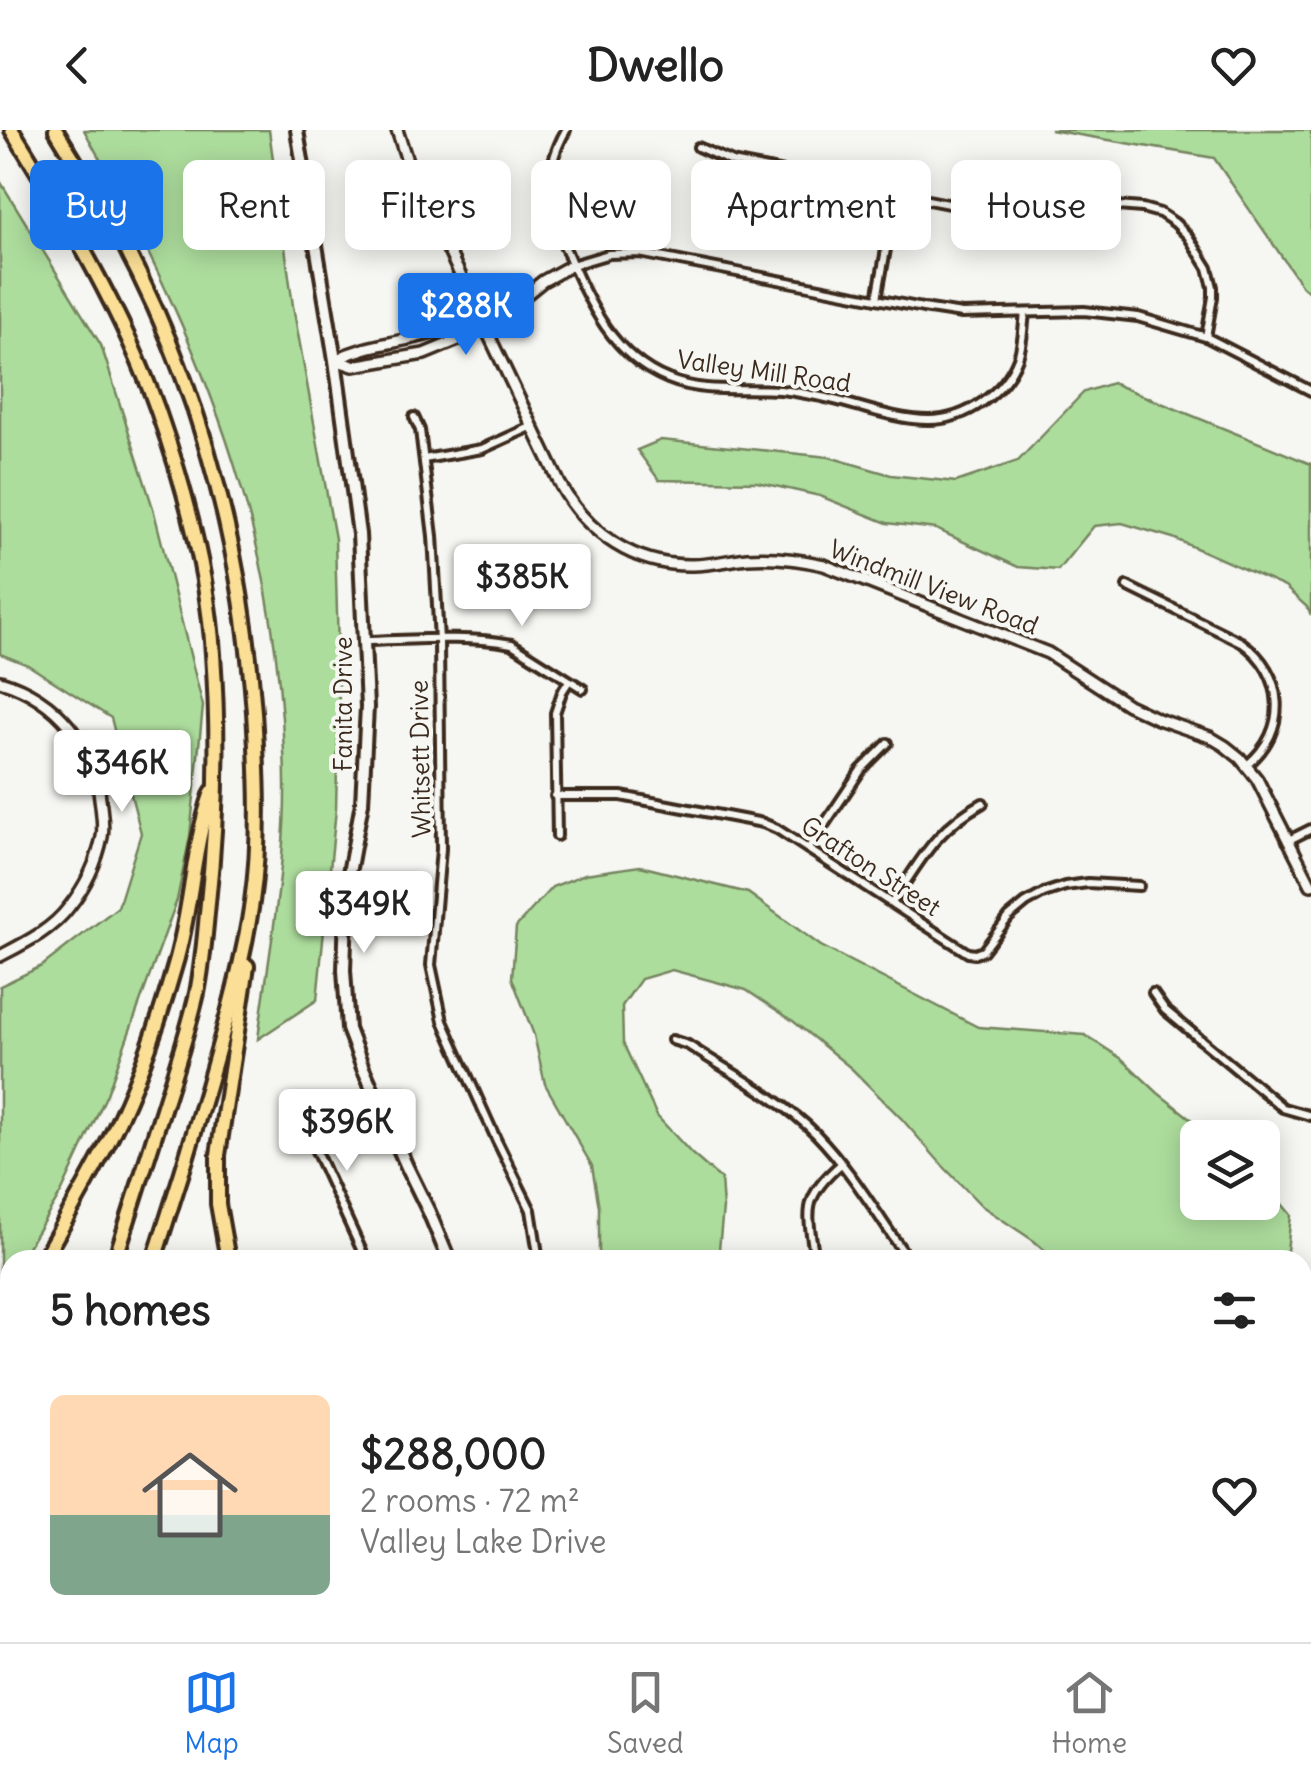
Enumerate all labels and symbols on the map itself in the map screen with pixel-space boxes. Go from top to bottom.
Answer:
pin: $288K [396,273,536,358]
street label: Valley Mill Road [675,343,853,399]
street label: Windmill View Road [825,532,1043,642]
pin: $385K [452,544,592,629]
street label: Fanita Drive [327,636,359,772]
street label: Whitsett Drive [403,680,437,838]
pin: $346K [52,730,192,815]
street label: Grafton Street [795,809,947,923]
pin: $349K [294,871,434,956]
pin: $396K [277,1089,417,1174]

